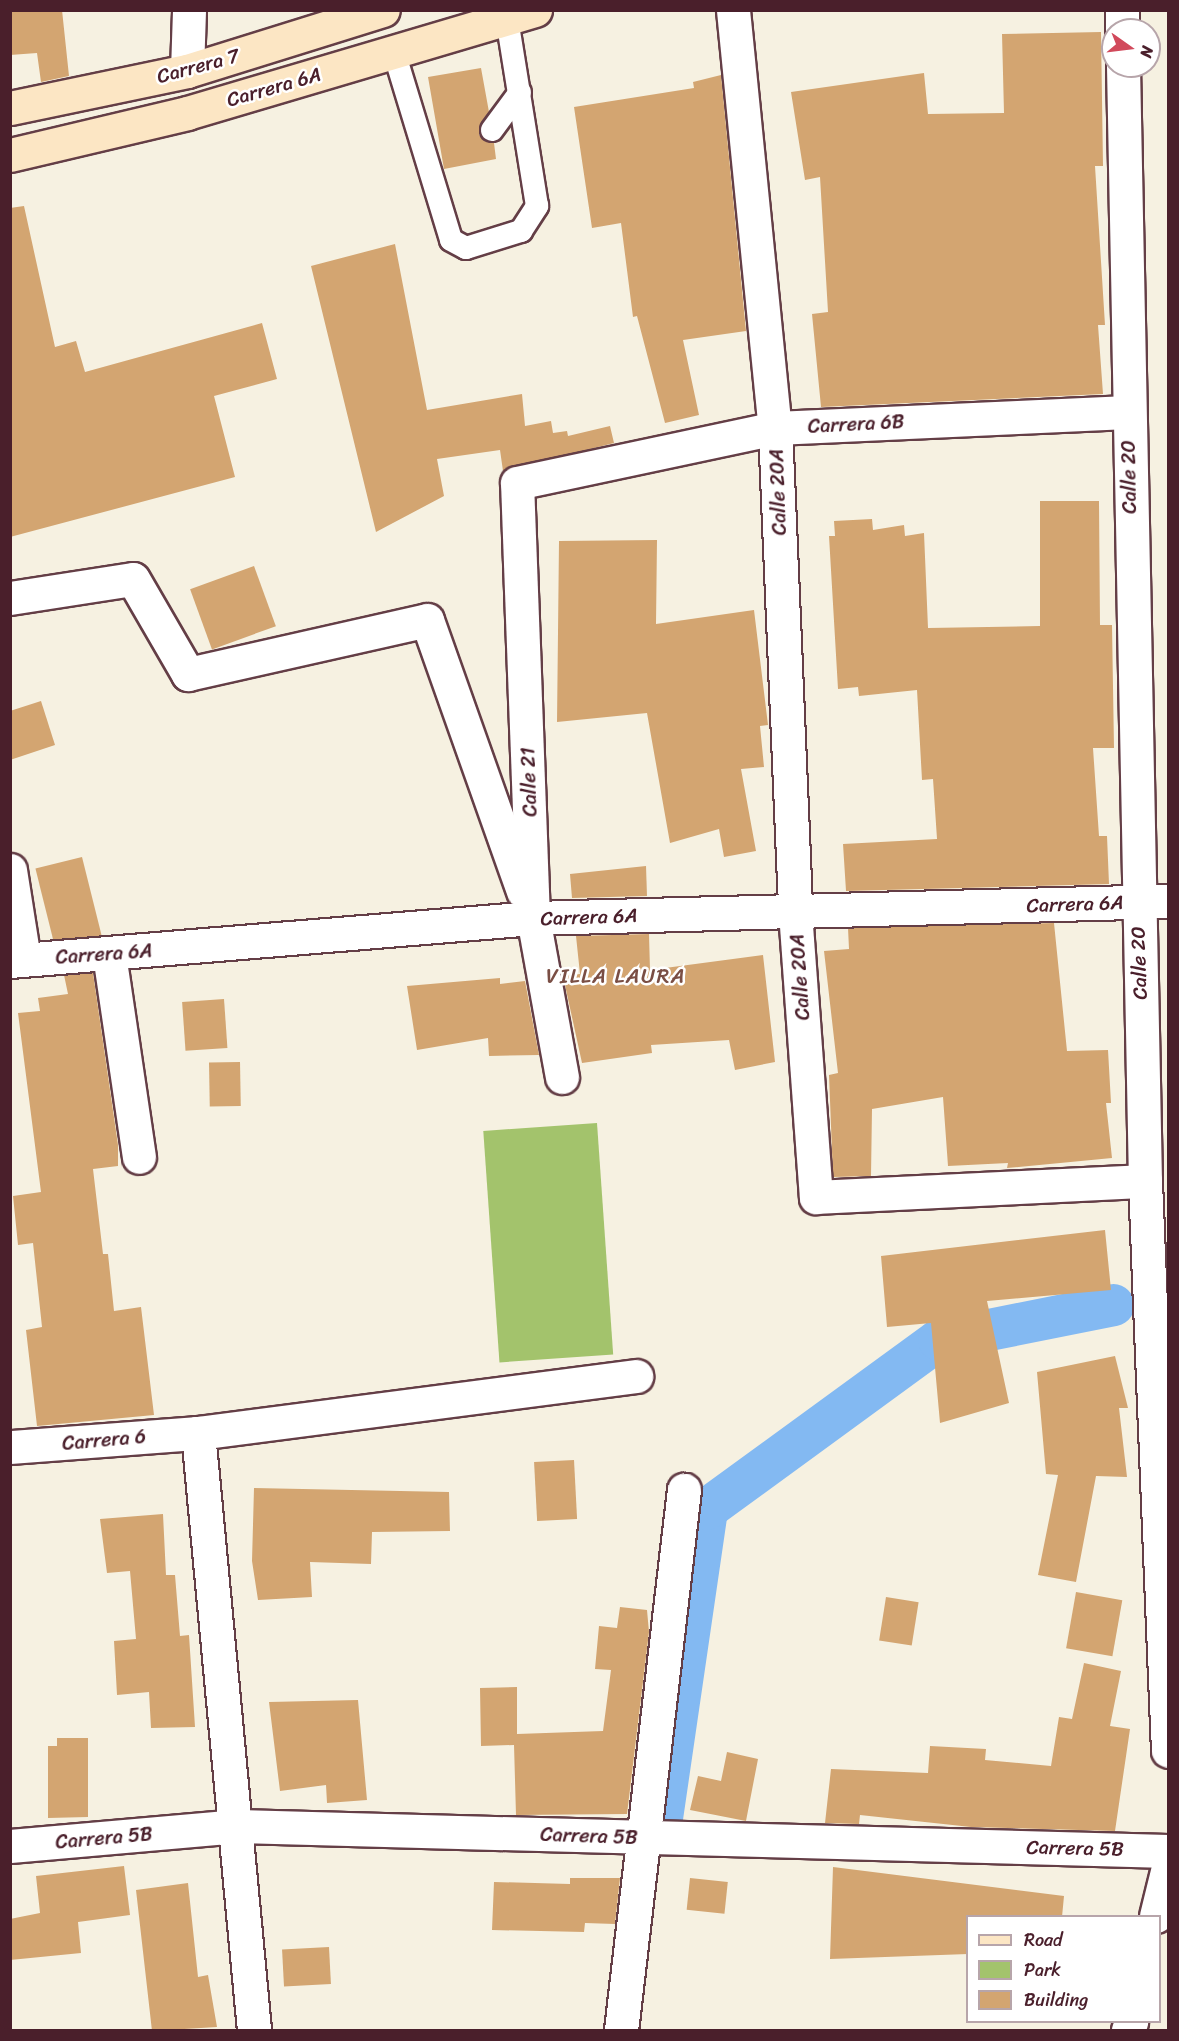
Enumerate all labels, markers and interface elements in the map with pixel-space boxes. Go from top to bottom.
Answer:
north arrow [1101,18,1161,78]
text: N [1132,43,1162,61]
street label: Carrera 7 [154,44,242,88]
street label: Carrera 6A [224,62,324,112]
street label: Carrera 6B [807,409,905,439]
street label: Calle 20 [1116,440,1142,514]
street label: Calle 20A [764,448,792,536]
street label: Calle 21 [516,747,542,817]
street label: Carrera 6A [1026,890,1124,918]
street label: Carrera 6A [540,903,638,931]
street label: Calle 20 [1126,926,1152,1000]
street label: Calle 20A [785,933,815,1021]
street label: Carrera 6A [55,939,153,969]
district label: VILLA LAURA [546,963,686,989]
street label: Carrera 6 [61,1424,147,1456]
street label: Carrera 5B [54,1822,154,1854]
street label: Carrera 5B [540,1822,638,1850]
street label: Carrera 5B [1026,1835,1124,1861]
legend [966,1915,1161,2023]
text: Road [1024,1924,1063,1956]
text: Park [1024,1954,1061,1986]
text: Building [1024,1984,1088,2016]

